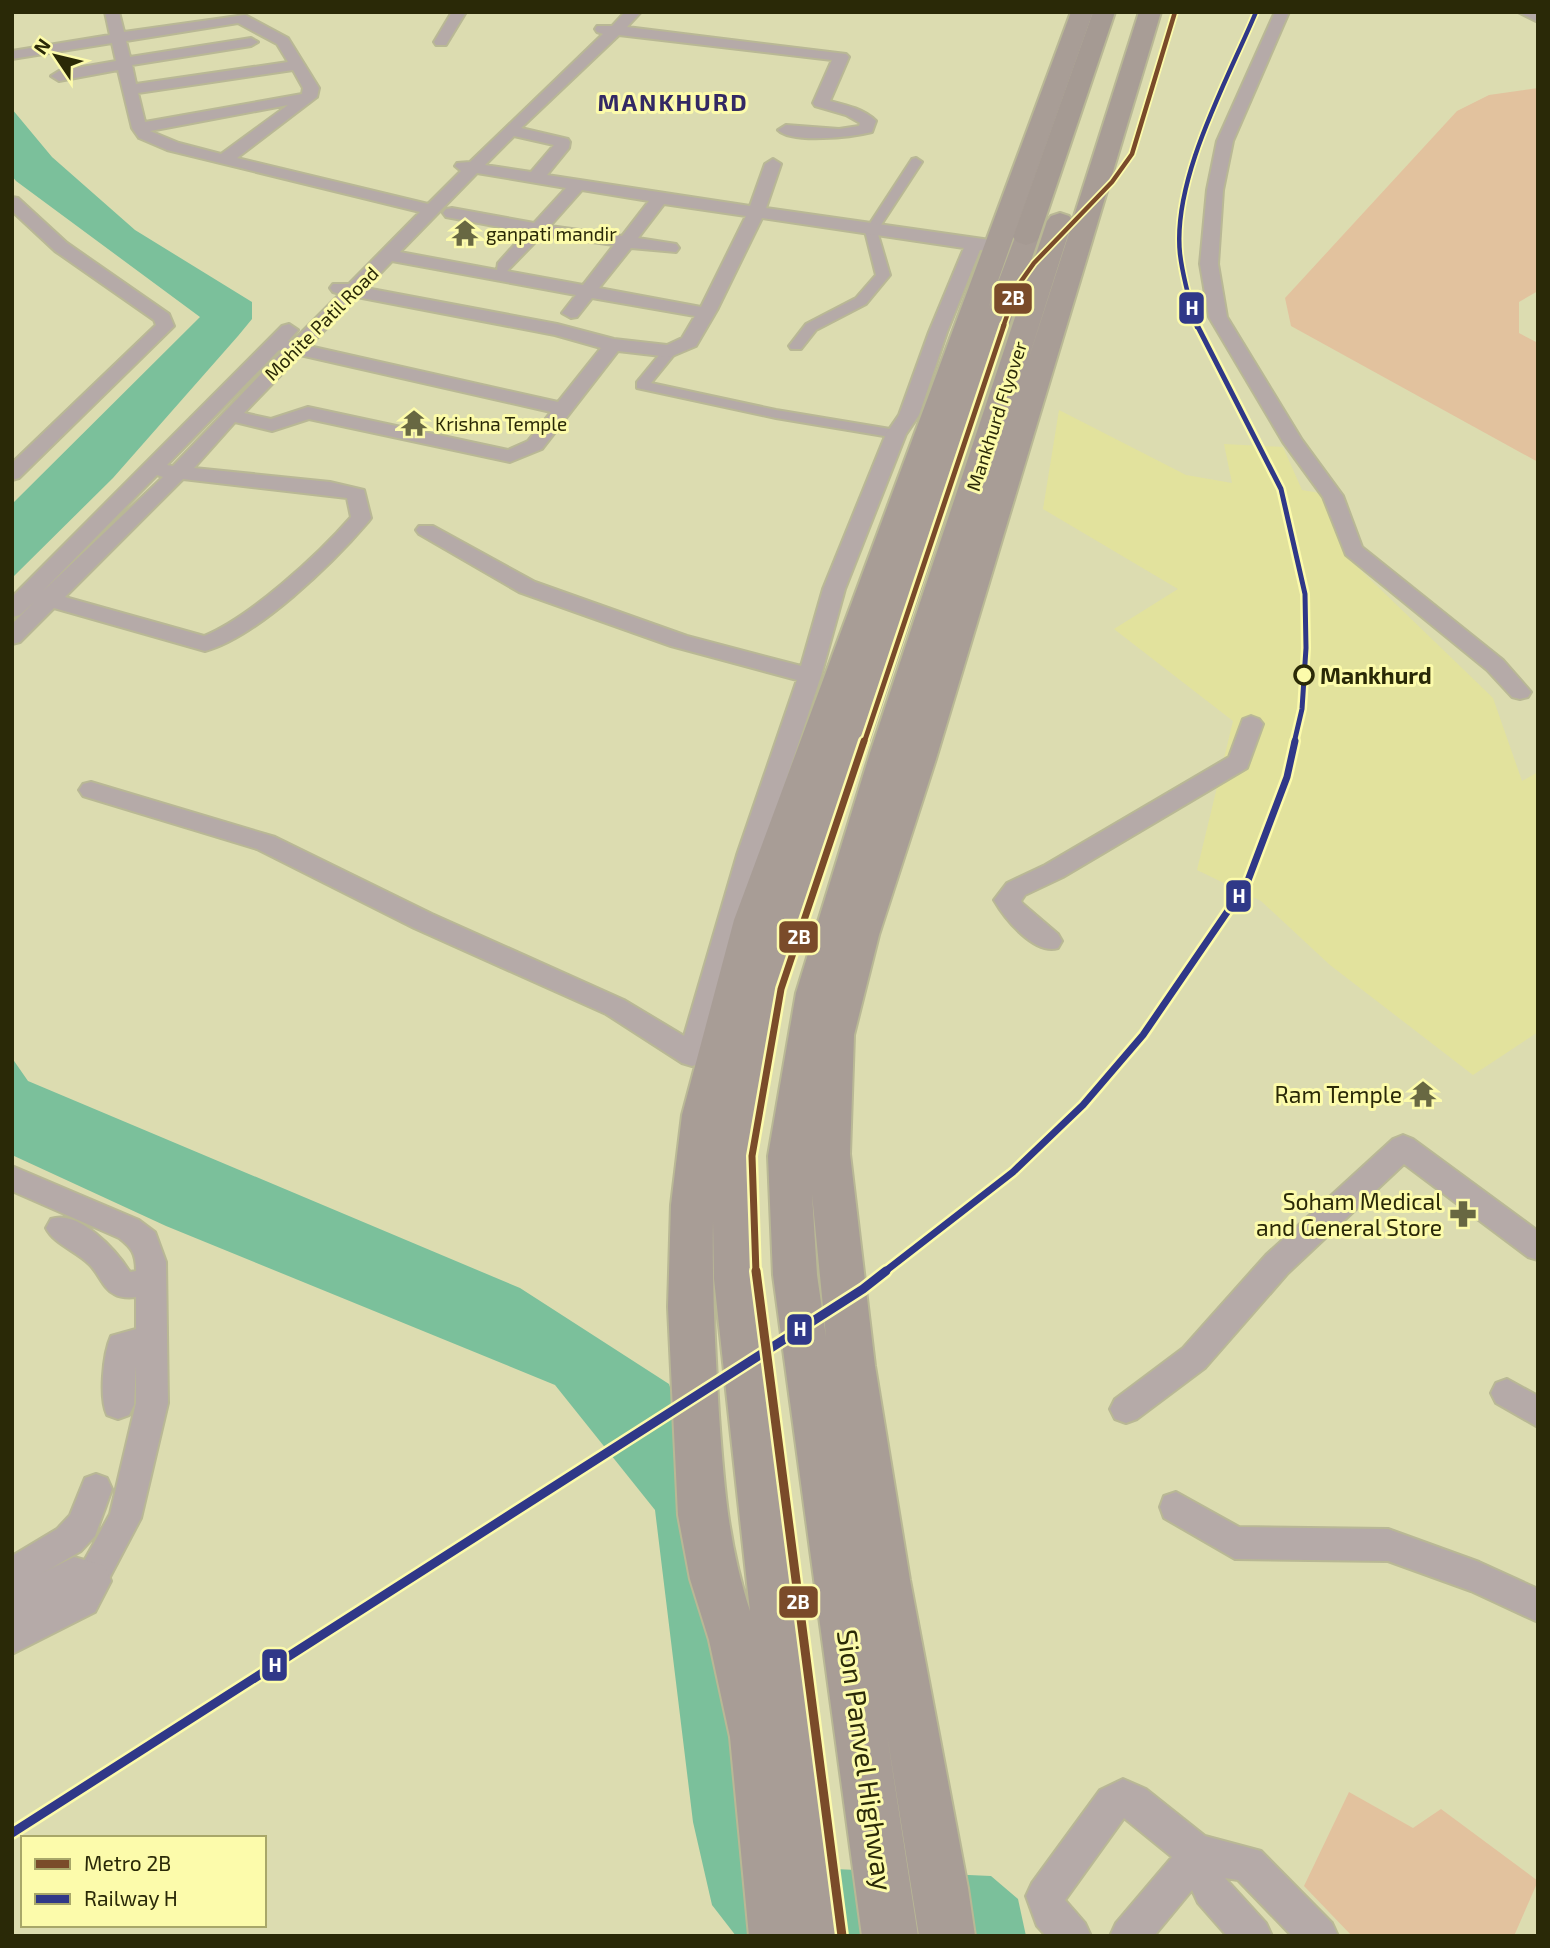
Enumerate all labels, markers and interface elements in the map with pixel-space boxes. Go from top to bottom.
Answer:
north arrow [21,21,91,91]
text: N [28,34,55,58]
district label: MANKHURD [597,87,749,116]
temple icon: ganpati mandir [450,218,480,248]
place label: ganpati mandir [486,222,617,245]
street label: Mohite Patil Road [259,261,383,385]
line badge: 2B [993,282,1033,315]
text: 2B [1001,286,1025,309]
line badge: H [1178,291,1205,325]
text: H [1185,296,1199,319]
street label: Mankhurd Flyover [961,338,1031,494]
temple icon: Krishna Temple [399,408,429,438]
place label: Krishna Temple [435,412,567,435]
place label: Mankhurd [1320,661,1432,689]
marker: Mankhurd [1294,665,1314,685]
line badge: H [1225,879,1252,913]
text: H [1232,884,1246,907]
line badge: 2B [778,920,819,954]
text: 2B [787,925,811,948]
temple icon: Ram Temple [1408,1079,1438,1109]
place label: Ram Temple [1275,1080,1402,1108]
place label: Soham Medical and General Store [1256,1187,1442,1241]
pharmacy icon: Soham Medical and General Store [1448,1199,1478,1229]
line badge: H [786,1313,813,1346]
text: H [793,1317,807,1340]
line badge: 2B [778,1585,819,1619]
text: 2B [786,1590,810,1613]
street label: Sion Panvel Highway [831,1627,901,1893]
line badge: H [261,1648,288,1682]
text: H [268,1653,282,1676]
legend [21,1836,266,1927]
text: Metro 2B [84,1850,171,1875]
text: Railway H [84,1885,178,1910]

